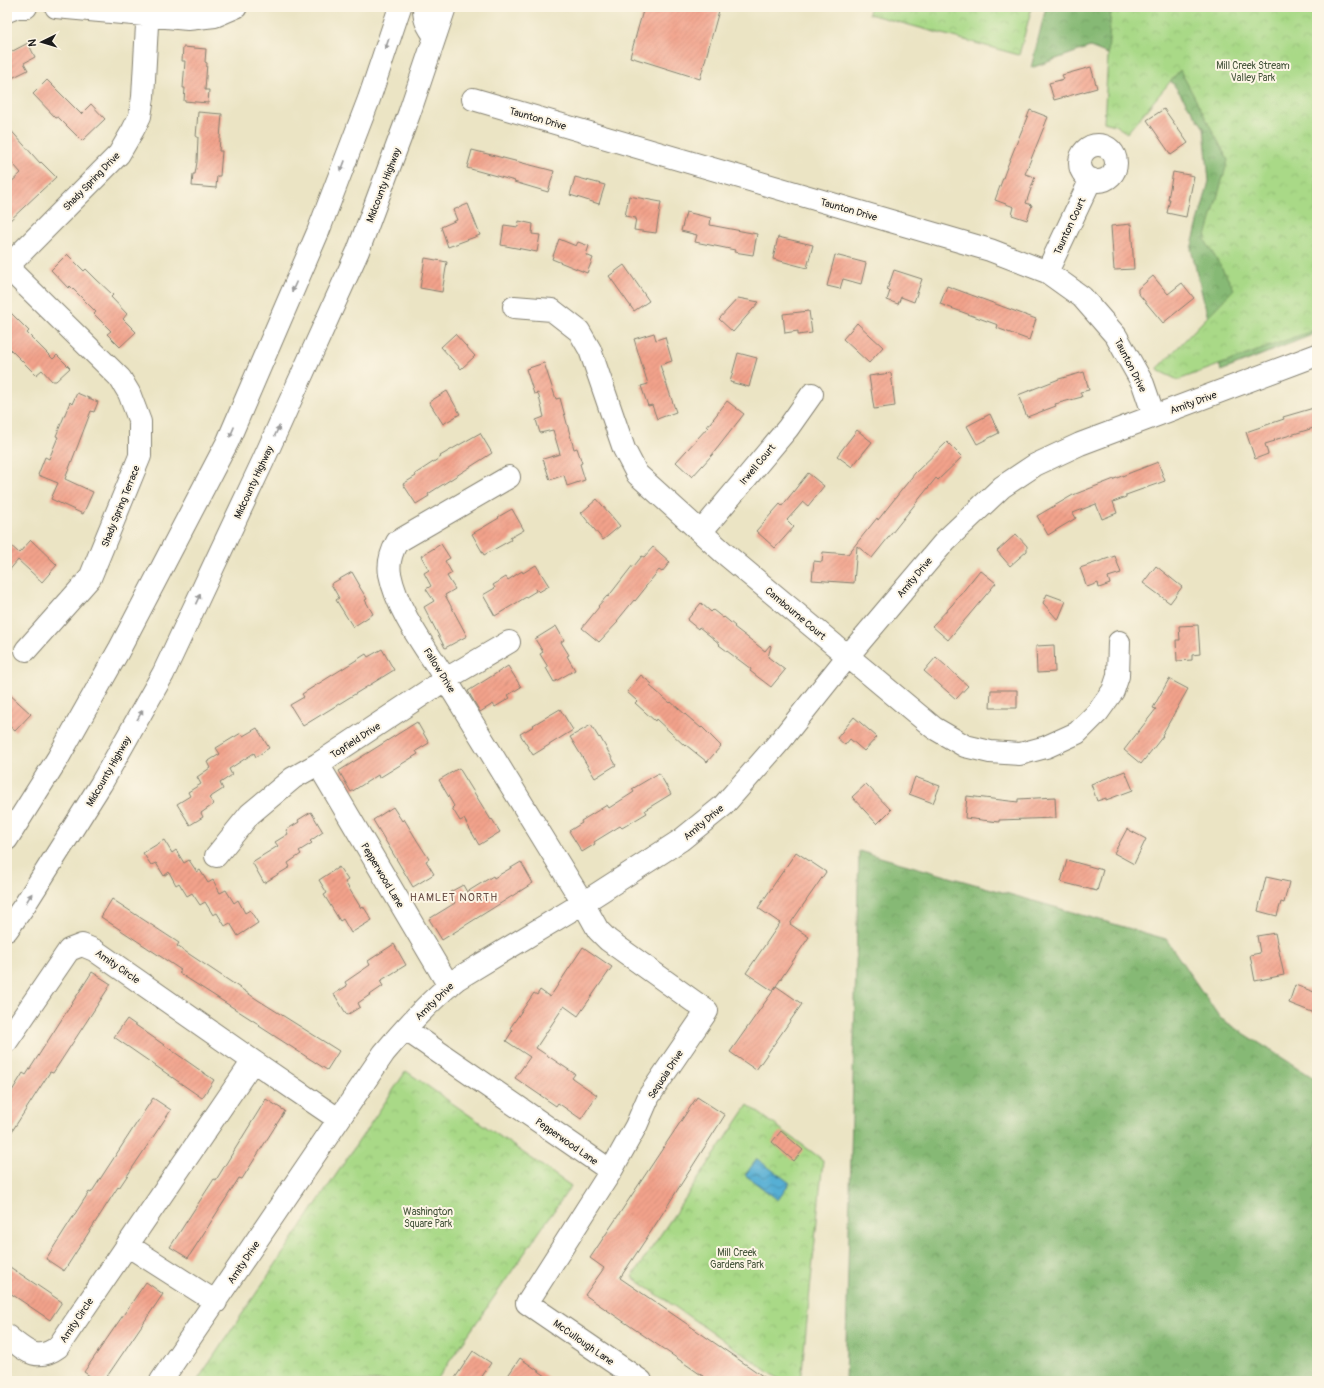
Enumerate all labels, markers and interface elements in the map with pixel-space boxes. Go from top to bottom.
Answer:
north arrow [22,22,62,62]
text: N [26,38,39,47]
one-way arrow [384,38,390,50]
park label: Mill Creek Stream Valley Park [1216,60,1290,84]
street label: Taunton Drive [508,105,568,133]
street label: Midcounty Highway [364,146,404,224]
street label: Shady Spring Drive [61,150,123,213]
one-way arrow [340,161,346,173]
street label: Taunton Court [1052,195,1089,257]
street label: Taunton Drive [819,196,879,224]
one-way arrow [291,281,297,292]
street label: Taunton Drive [1111,337,1149,394]
street label: Amity Drive [1168,389,1218,417]
one-way arrow [274,425,280,436]
one-way arrow [228,426,234,438]
street label: Irwell Court [737,441,779,487]
street label: Midcounty Highway [232,443,276,521]
street label: Shady Spring Terrace [99,464,143,549]
street label: Amity Drive [894,555,935,600]
street label: Cambourne Court [763,585,829,643]
one-way arrow [195,593,201,605]
street label: Fallow Drive [421,646,458,695]
one-way arrow [136,709,143,721]
street label: Topfield Drive [328,720,383,761]
street label: Midcounty Highway [84,734,134,809]
street label: Amity Drive [681,802,726,843]
street label: Pepperwood Lane [358,841,406,910]
district label: HAMLET NORTH [410,891,498,904]
one-way arrow [26,892,33,904]
street label: Amity Circle [93,947,142,986]
street label: Amity Drive [413,980,456,1023]
street label: Sequoia Drive [646,1048,686,1101]
street label: Pepperwood Lane [533,1116,600,1168]
park label: Washington Square Park [403,1206,453,1230]
street label: Amity Drive [225,1239,262,1286]
park label: Mill Creek Gardens Park [710,1247,765,1271]
street label: Amity Circle [57,1296,96,1345]
street label: McCullough Lane [551,1317,616,1368]

